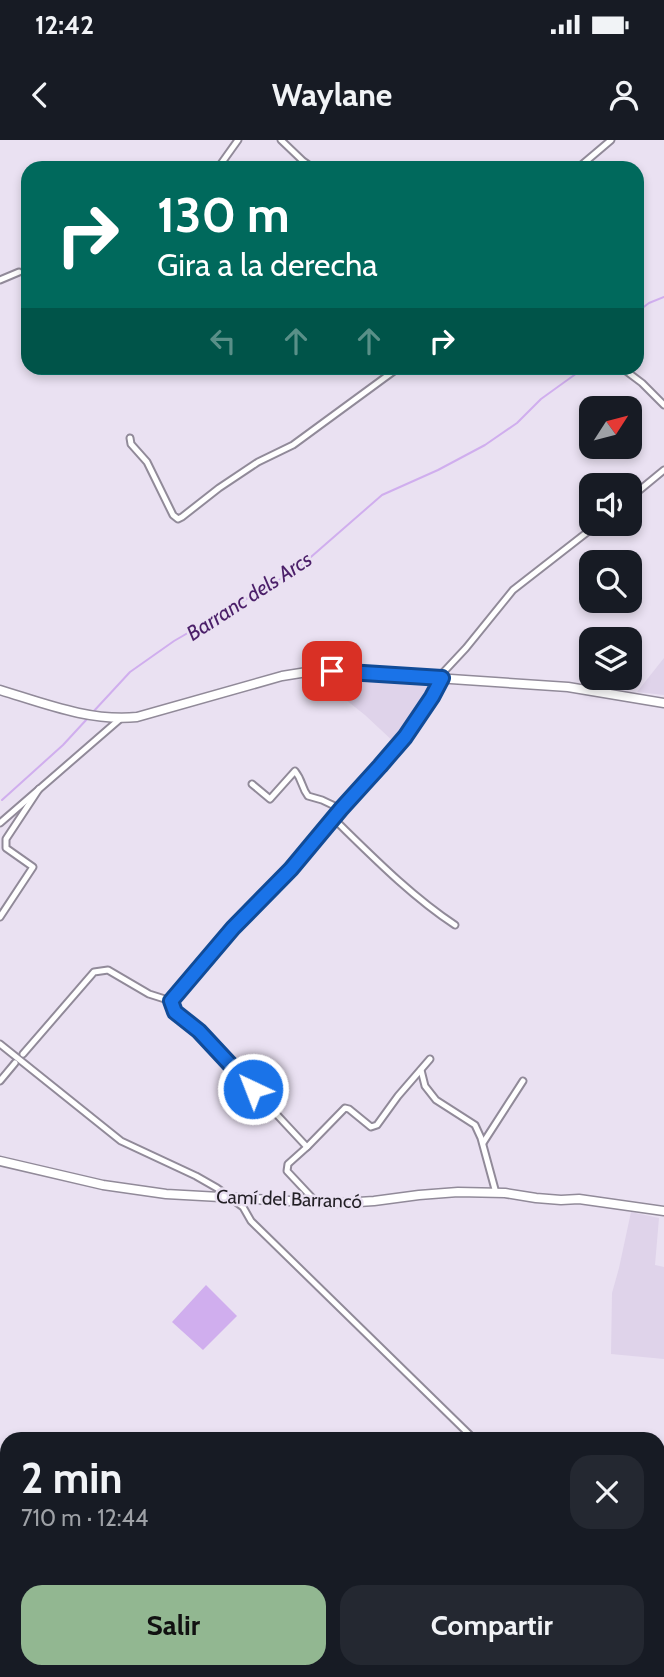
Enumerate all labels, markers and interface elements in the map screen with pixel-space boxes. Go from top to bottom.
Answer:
text: 12:42 [35,9,94,41]
text: Waylane [272,75,392,114]
icon: back [21,76,59,114]
icon: person [605,76,643,114]
text: 130 m [157,185,290,244]
icon: right [42,189,133,280]
text: Gira a la derecha [157,245,378,284]
icon: left [204,322,242,360]
icon: ahead [277,322,315,360]
icon: ahead [350,322,388,360]
icon: right [423,322,461,360]
north arrow [579,396,642,458]
map controls [579,396,642,690]
button: sound [579,473,642,536]
water label: Barranc dels Arcs [182,546,316,646]
button: search [579,550,642,613]
button: layers [579,627,642,690]
pin [302,641,362,701]
icon: arrive [313,652,351,690]
position arrow [216,1052,290,1126]
street label: Camí del Barrancó [216,1185,362,1213]
text: 2 min [21,1452,122,1504]
button: close [570,1455,644,1529]
text: 710 m · 12:44 [21,1504,148,1532]
button: Salir [21,1585,326,1665]
button: Compartir [340,1585,644,1665]

